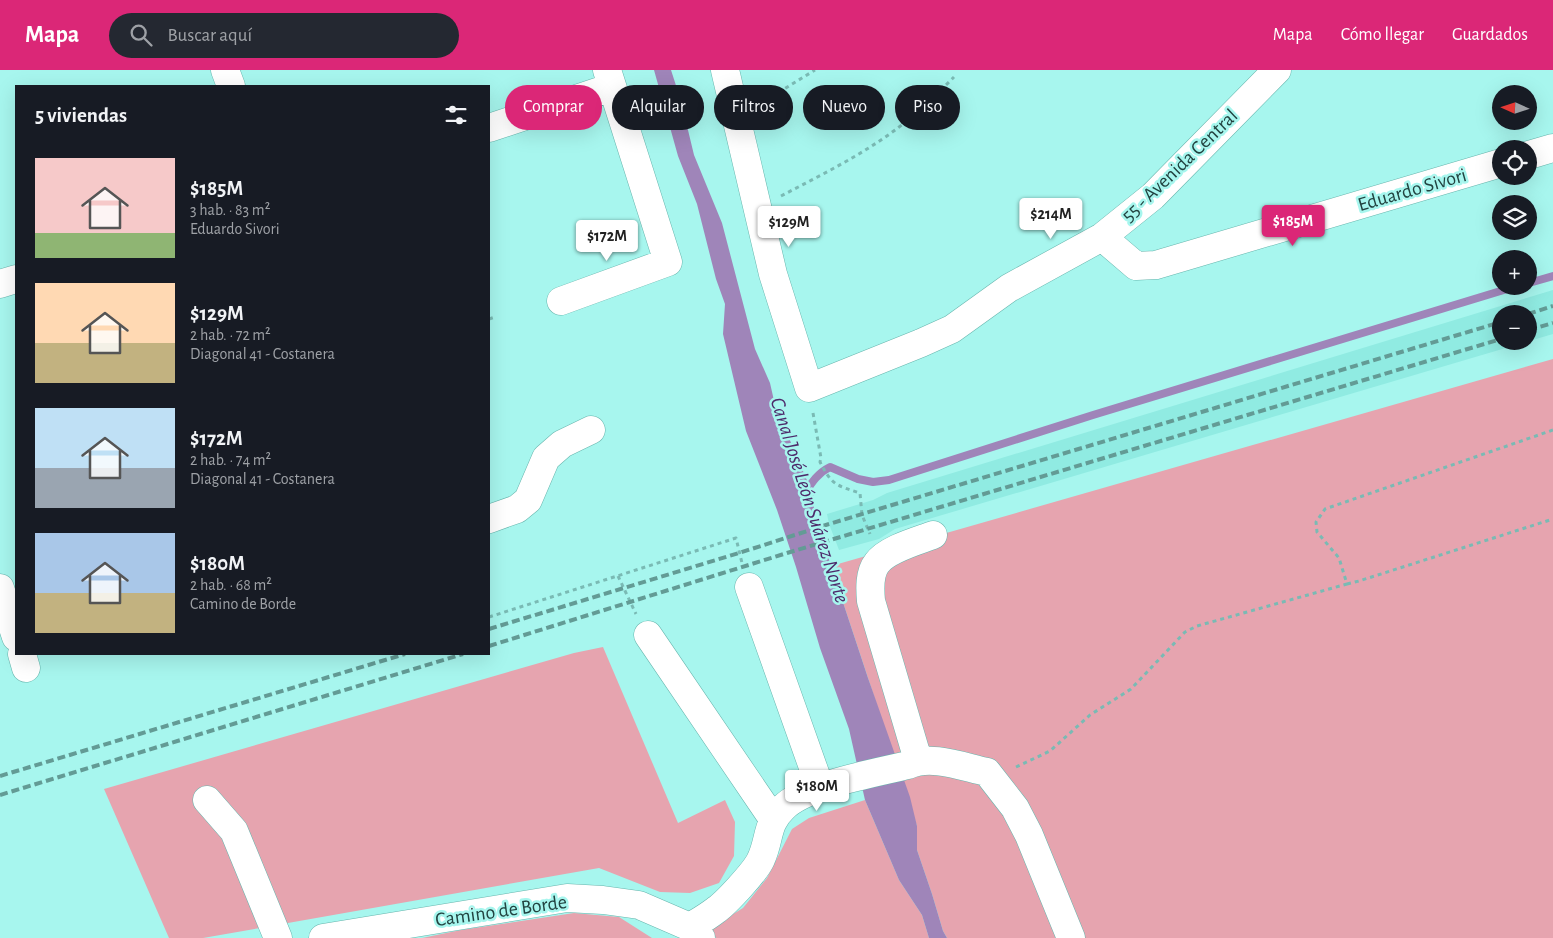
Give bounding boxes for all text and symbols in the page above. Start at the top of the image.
search box [109,13,459,58]
icon: search [127,21,155,49]
text: Mapa [25,23,79,47]
text: Buscar aquí [167,26,252,45]
text: Mapa [1273,26,1313,44]
text: Cómo llegar [1341,26,1424,44]
text: Guardados [1452,26,1528,44]
chip: Comprar [505,85,602,130]
chip: Alquilar [612,85,704,130]
chip: Filtros [714,85,793,130]
chip: Nuevo [803,85,885,130]
chip: Piso [895,85,960,130]
north arrow [1492,85,1538,130]
map controls [1492,85,1537,350]
icon: filters [442,101,470,129]
text: 5 viviendas [35,105,127,126]
street label: 55 - Avenida Central [1118,106,1241,226]
button: locate [1492,140,1537,185]
street label: Eduardo Sivori [1356,165,1469,215]
icon: home [75,178,135,238]
text: $185M [190,178,243,199]
button: layers [1492,195,1537,240]
pin: $214M [1016,198,1086,240]
text: 3 hab. · 83 m² [190,202,270,218]
pin: $185M [1258,204,1328,247]
pin: $129M [754,206,824,248]
text: $214M [1030,206,1072,222]
text: $185M [1273,213,1313,229]
text: $129M [769,214,809,230]
pin: $172M [572,220,642,262]
text: Eduardo Sivori [190,221,280,237]
text: $172M [587,228,627,244]
button: + [1492,250,1537,295]
icon: home [75,303,135,363]
text: $129M [190,303,244,324]
button: − [1492,305,1537,350]
text: 2 hab. · 72 m² [190,327,271,343]
text: Diagonal 41 - Costanera [190,346,335,362]
water label: Canal José León Suárez Norte [766,395,853,606]
icon: home [75,428,135,488]
text: $172M [190,428,243,449]
text: 2 hab. · 74 m² [190,452,271,468]
text: Diagonal 41 - Costanera [190,471,335,487]
icon: home [75,553,135,613]
text: $180M [190,553,245,574]
text: 2 hab. · 68 m² [190,577,272,593]
text: Camino de Borde [190,596,296,612]
pin: $180M [782,770,852,812]
text: $180M [796,778,838,794]
street label: Camino de Borde [434,892,568,930]

